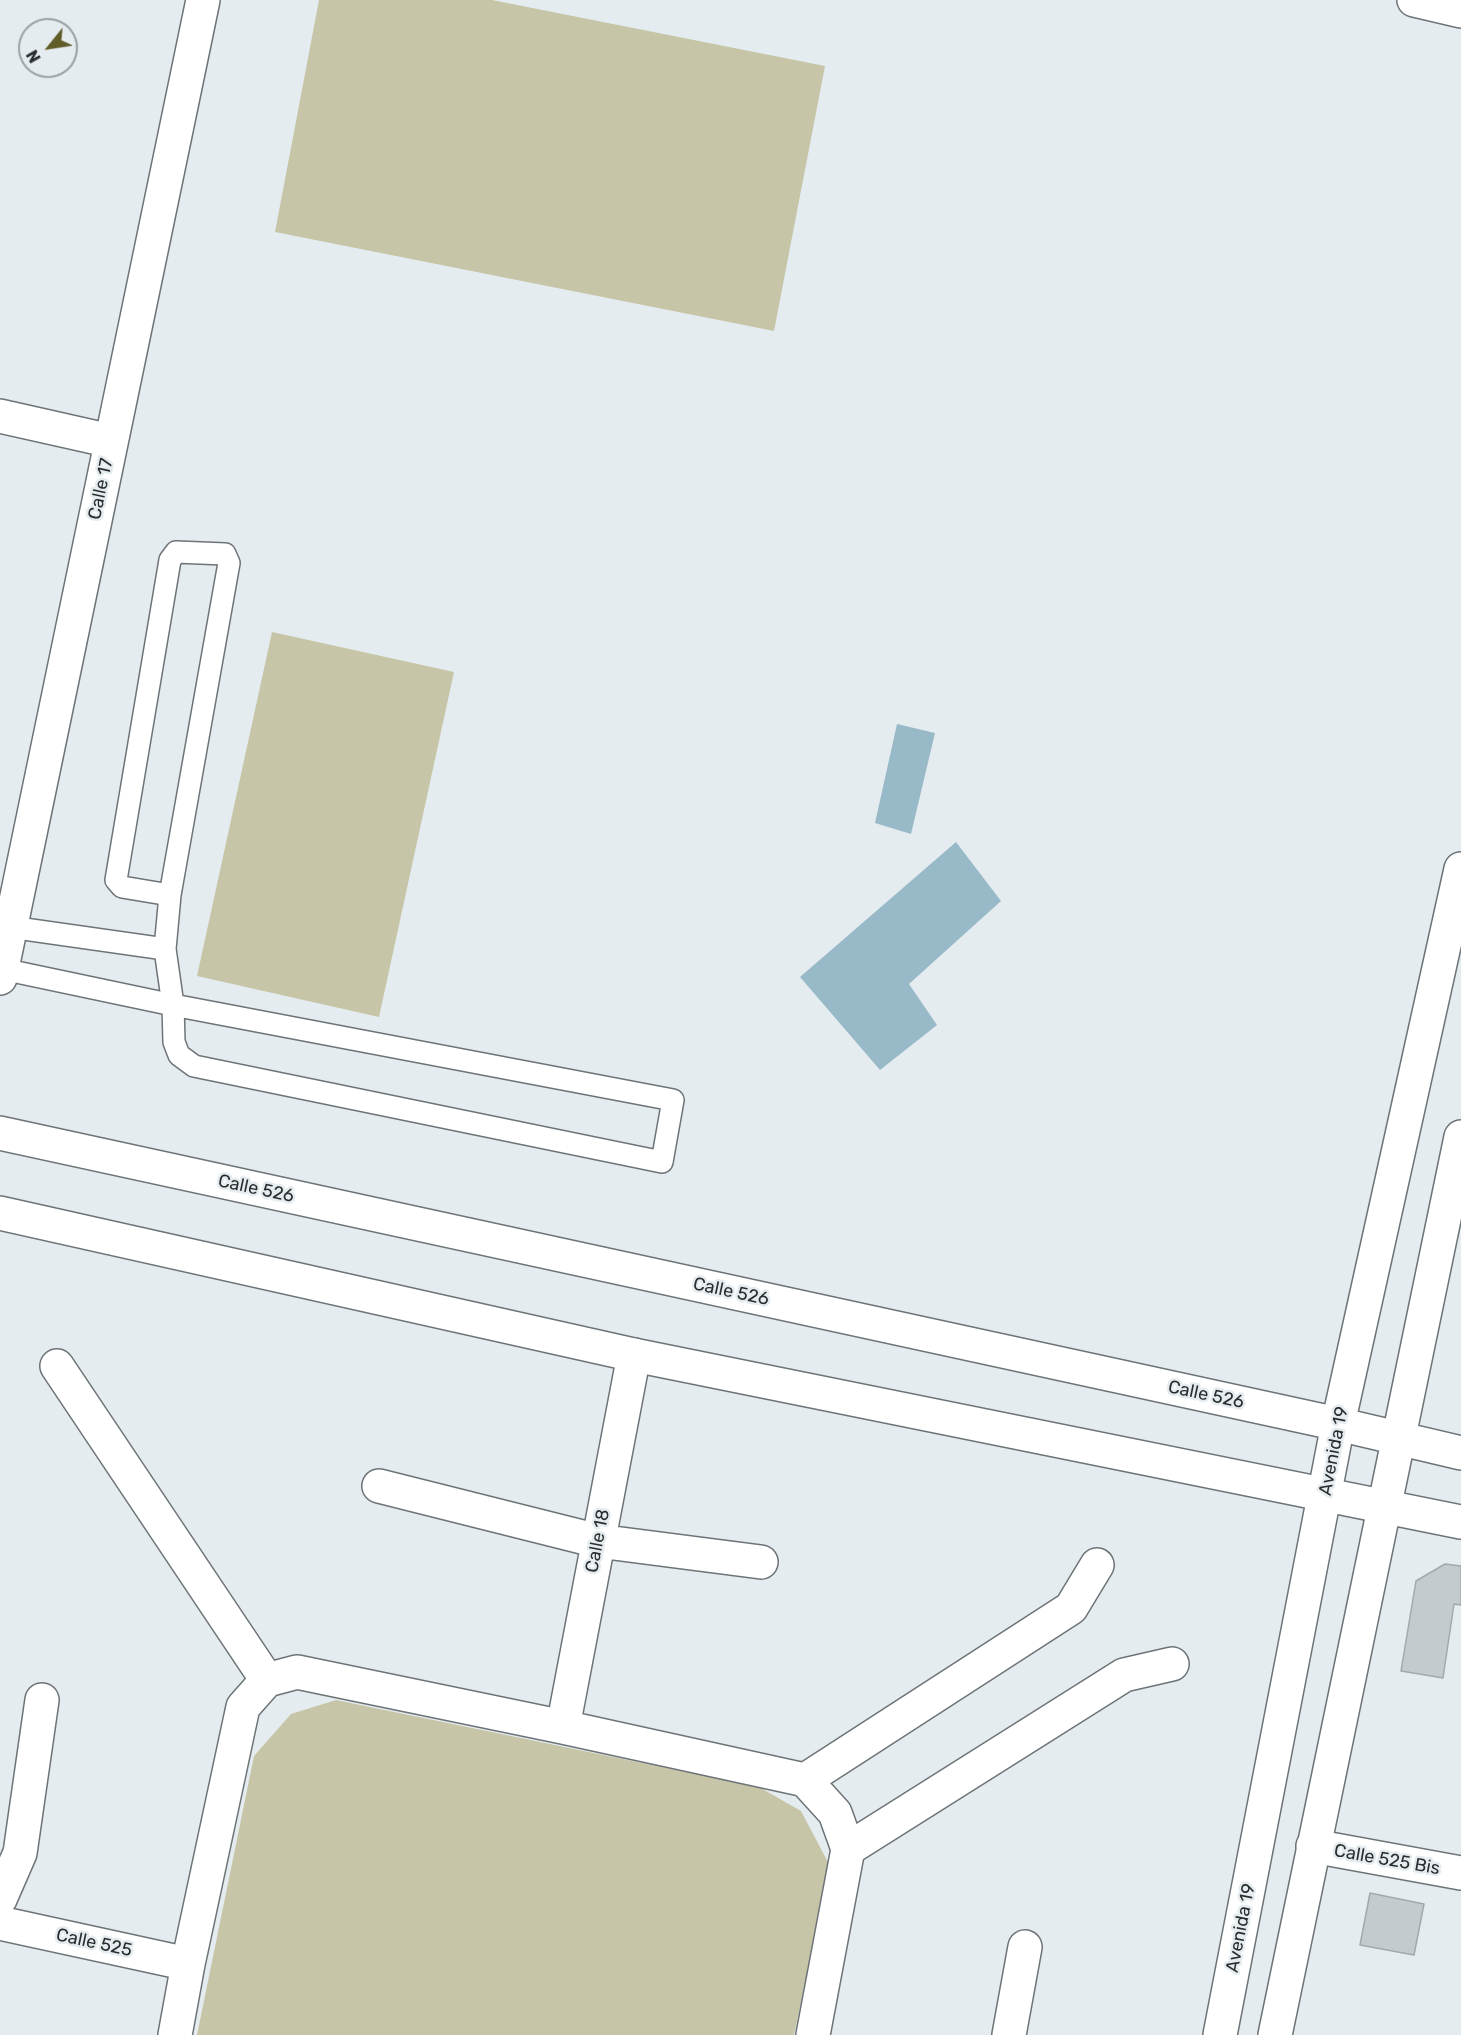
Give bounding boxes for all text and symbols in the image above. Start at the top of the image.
north arrow [18,18,78,78]
text: N [23,47,45,66]
street label: Calle 17 [84,456,118,522]
street label: Calle 526 [216,1170,296,1208]
street label: Calle 526 [691,1273,771,1311]
street label: Calle 526 [1166,1376,1246,1414]
street label: Avenida 19 [1315,1405,1353,1497]
street label: Calle 18 [581,1507,615,1575]
street label: Calle 525 Bis [1332,1840,1442,1880]
street label: Avenida 19 [1222,1882,1260,1974]
street label: Calle 525 [54,1924,134,1962]

